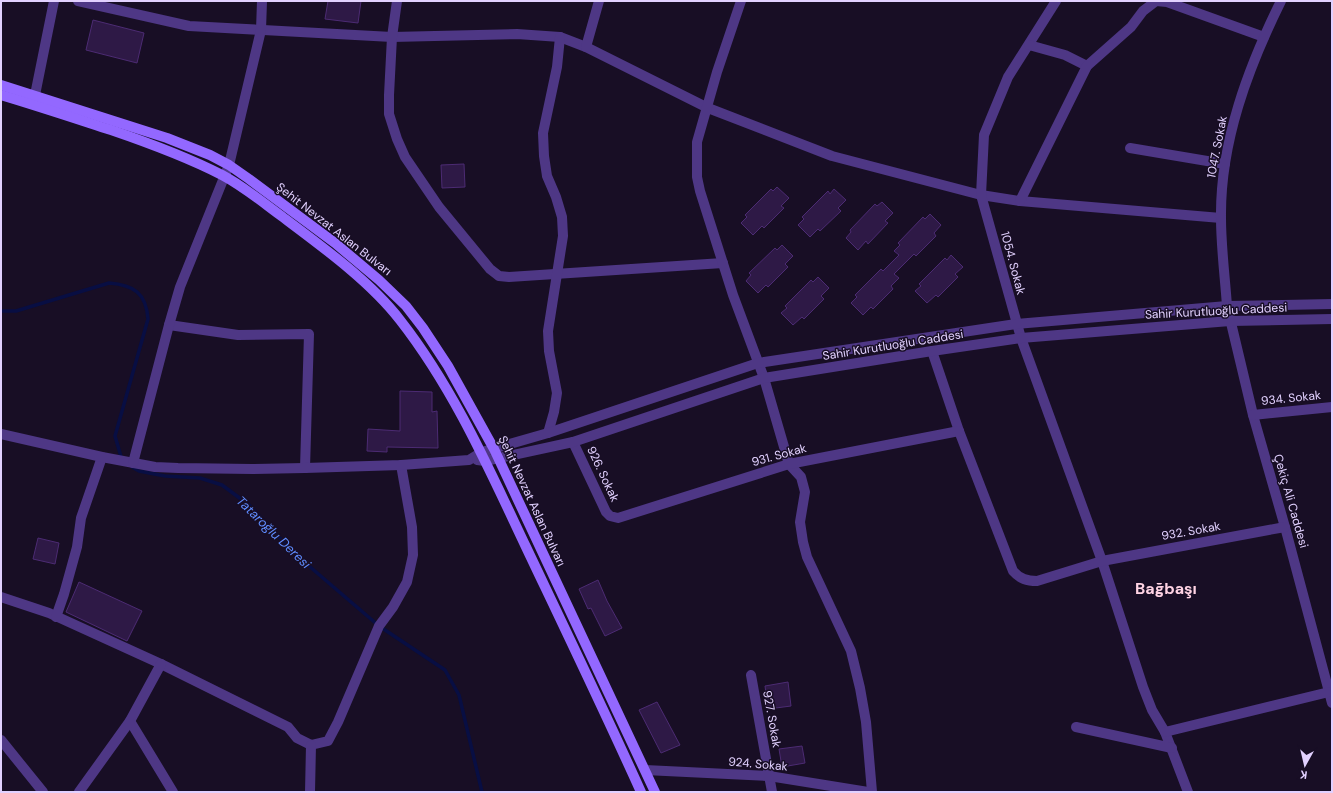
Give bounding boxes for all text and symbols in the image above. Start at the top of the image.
street label: 1047. Sokak [1203,114,1231,180]
street label: Şehit Nevzat Aslan Bulvarı [273,179,395,279]
street label: 1054. Sokak [997,230,1029,296]
street label: Sahir Kurutluoğlu Caddesi [1144,299,1288,323]
street label: Sahir Kurutluoğlu Caddesi [821,326,965,364]
street label: 934. Sokak [1260,387,1322,409]
street label: Şehit Nevzat Aslan Bulvarı [495,433,569,569]
street label: 931. Sokak [750,440,808,470]
street label: 926. Sokak [583,444,623,504]
street label: Çekiç Ali Caddesi [1270,452,1312,550]
water label: Tataroğlu Deresi [233,492,315,573]
street label: 932. Sokak [1160,518,1222,544]
district label: Bağbaşı [1135,578,1197,599]
street label: 927. Sokak [759,689,785,749]
north arrow [1285,745,1325,785]
street label: 924. Sokak [728,753,788,775]
text: K [1299,767,1308,782]

